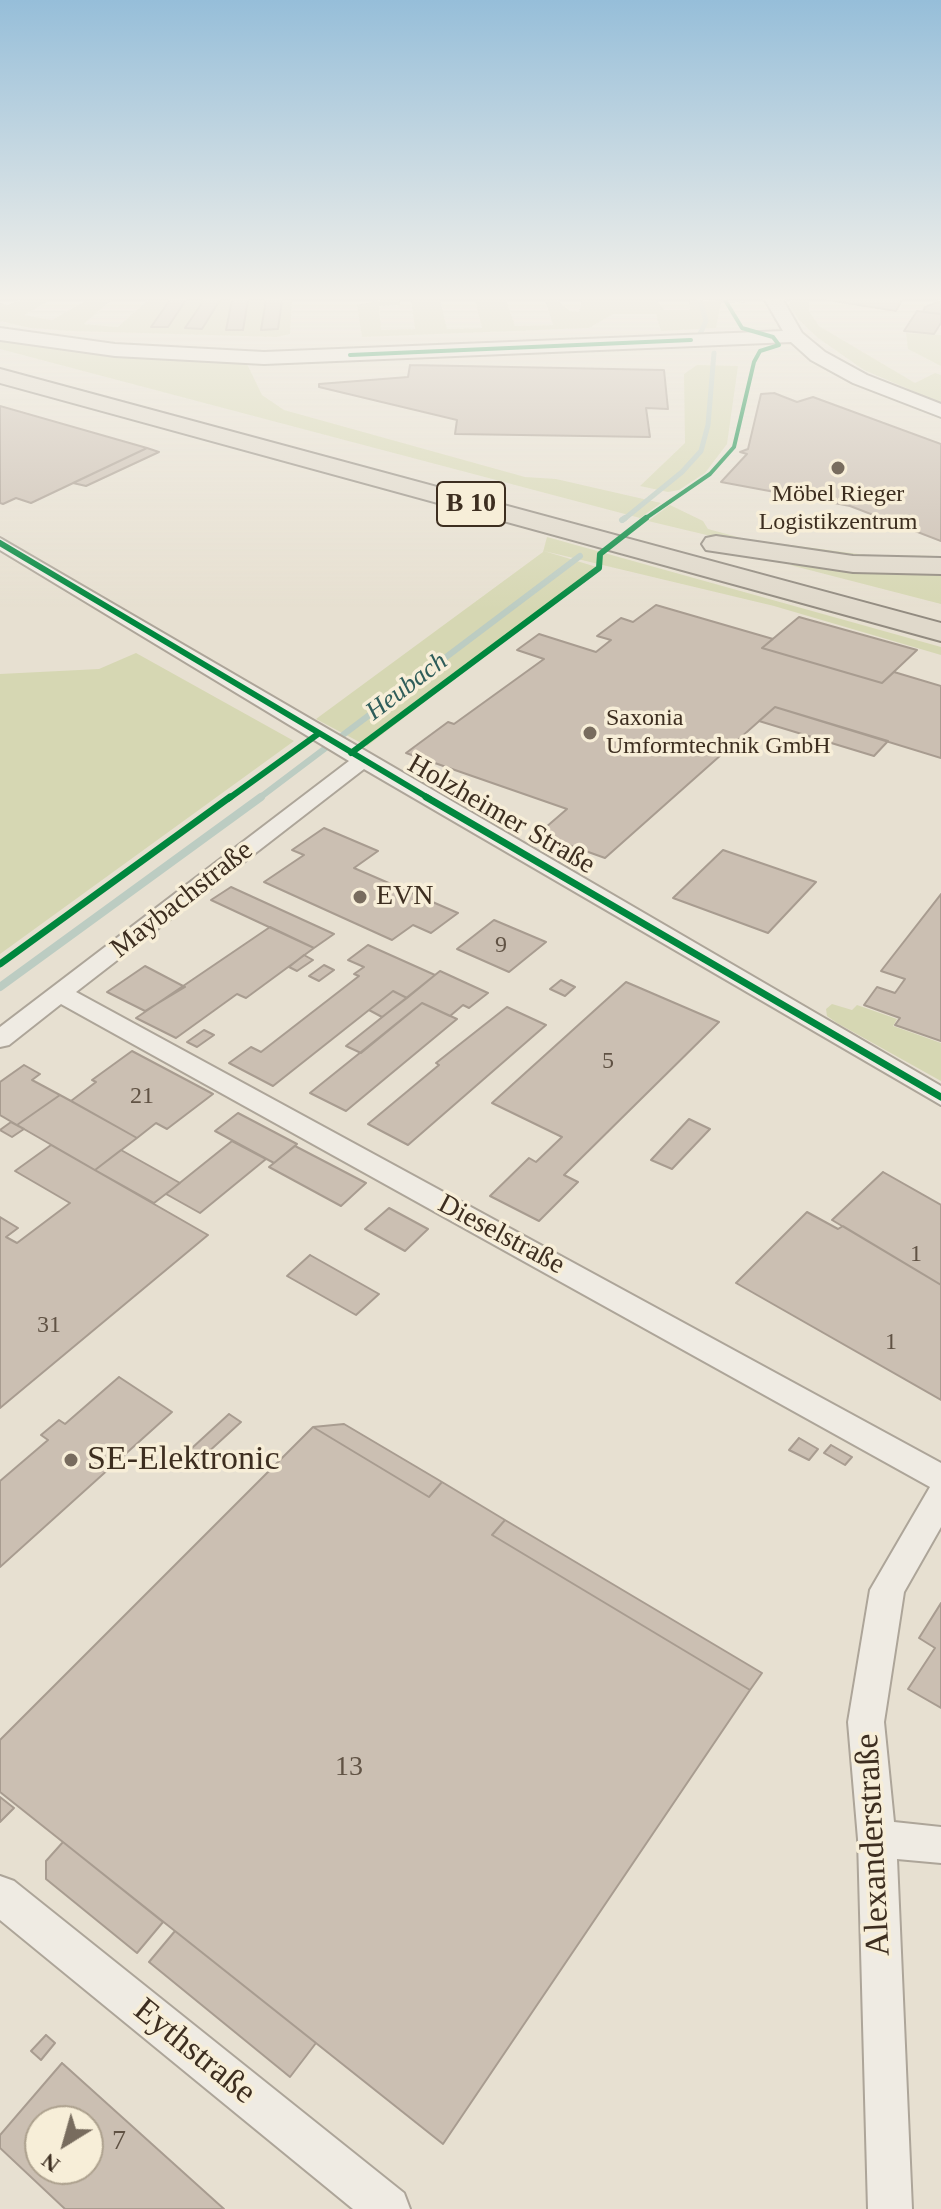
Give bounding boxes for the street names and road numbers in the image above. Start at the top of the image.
road number: B 10 [437,482,505,526]
street label: Holzheimer Straße [401,748,601,882]
street label: Maybachstraße [104,834,260,966]
street label: Dieselstraße [432,1188,570,1282]
street label: Alexanderstraße [848,1733,900,1957]
street label: Eythstraße [125,1990,263,2114]

